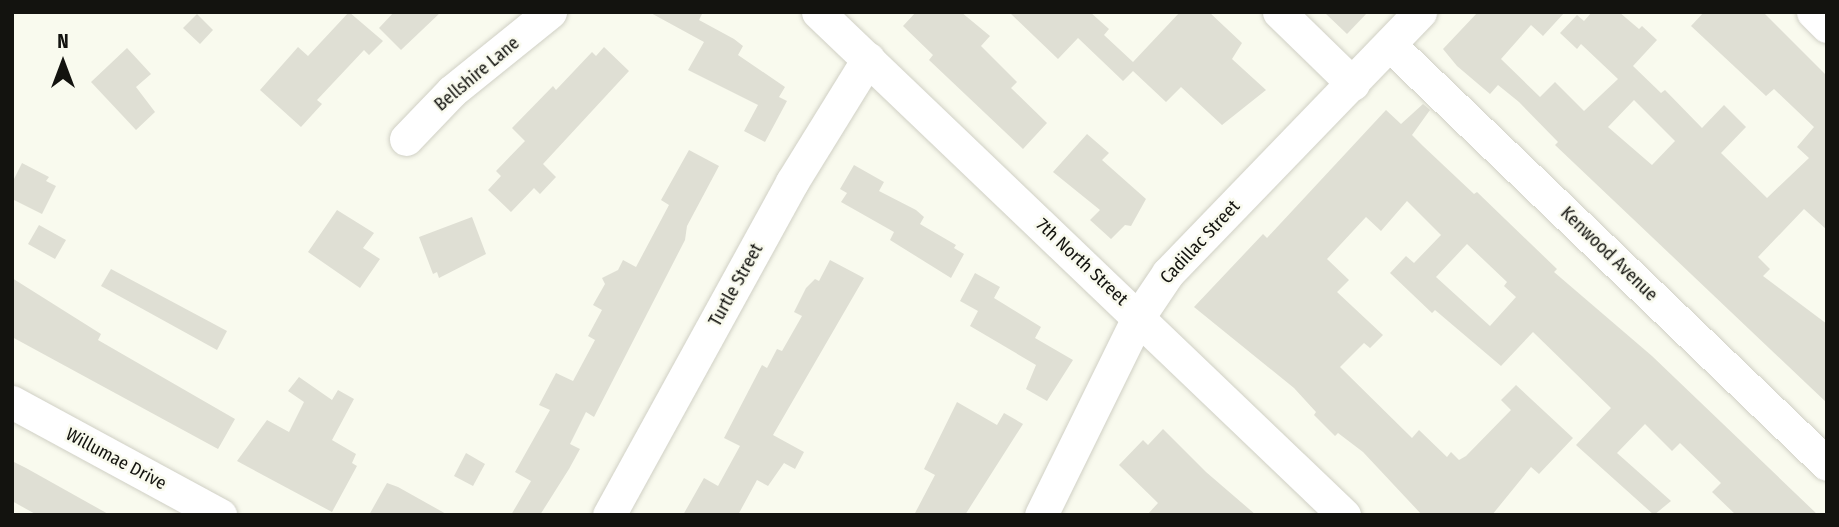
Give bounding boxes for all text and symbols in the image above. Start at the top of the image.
north arrow [28,28,98,98]
text: N [57,30,69,53]
street label: Bellshire Lane [430,32,524,116]
street label: Cadillac Street [1156,196,1244,288]
street label: Kenwood Avenue [1556,202,1662,306]
street label: 7th North Street [1032,214,1132,310]
street label: Turtle Street [704,240,768,330]
street label: Willumae Drive [62,423,170,495]

